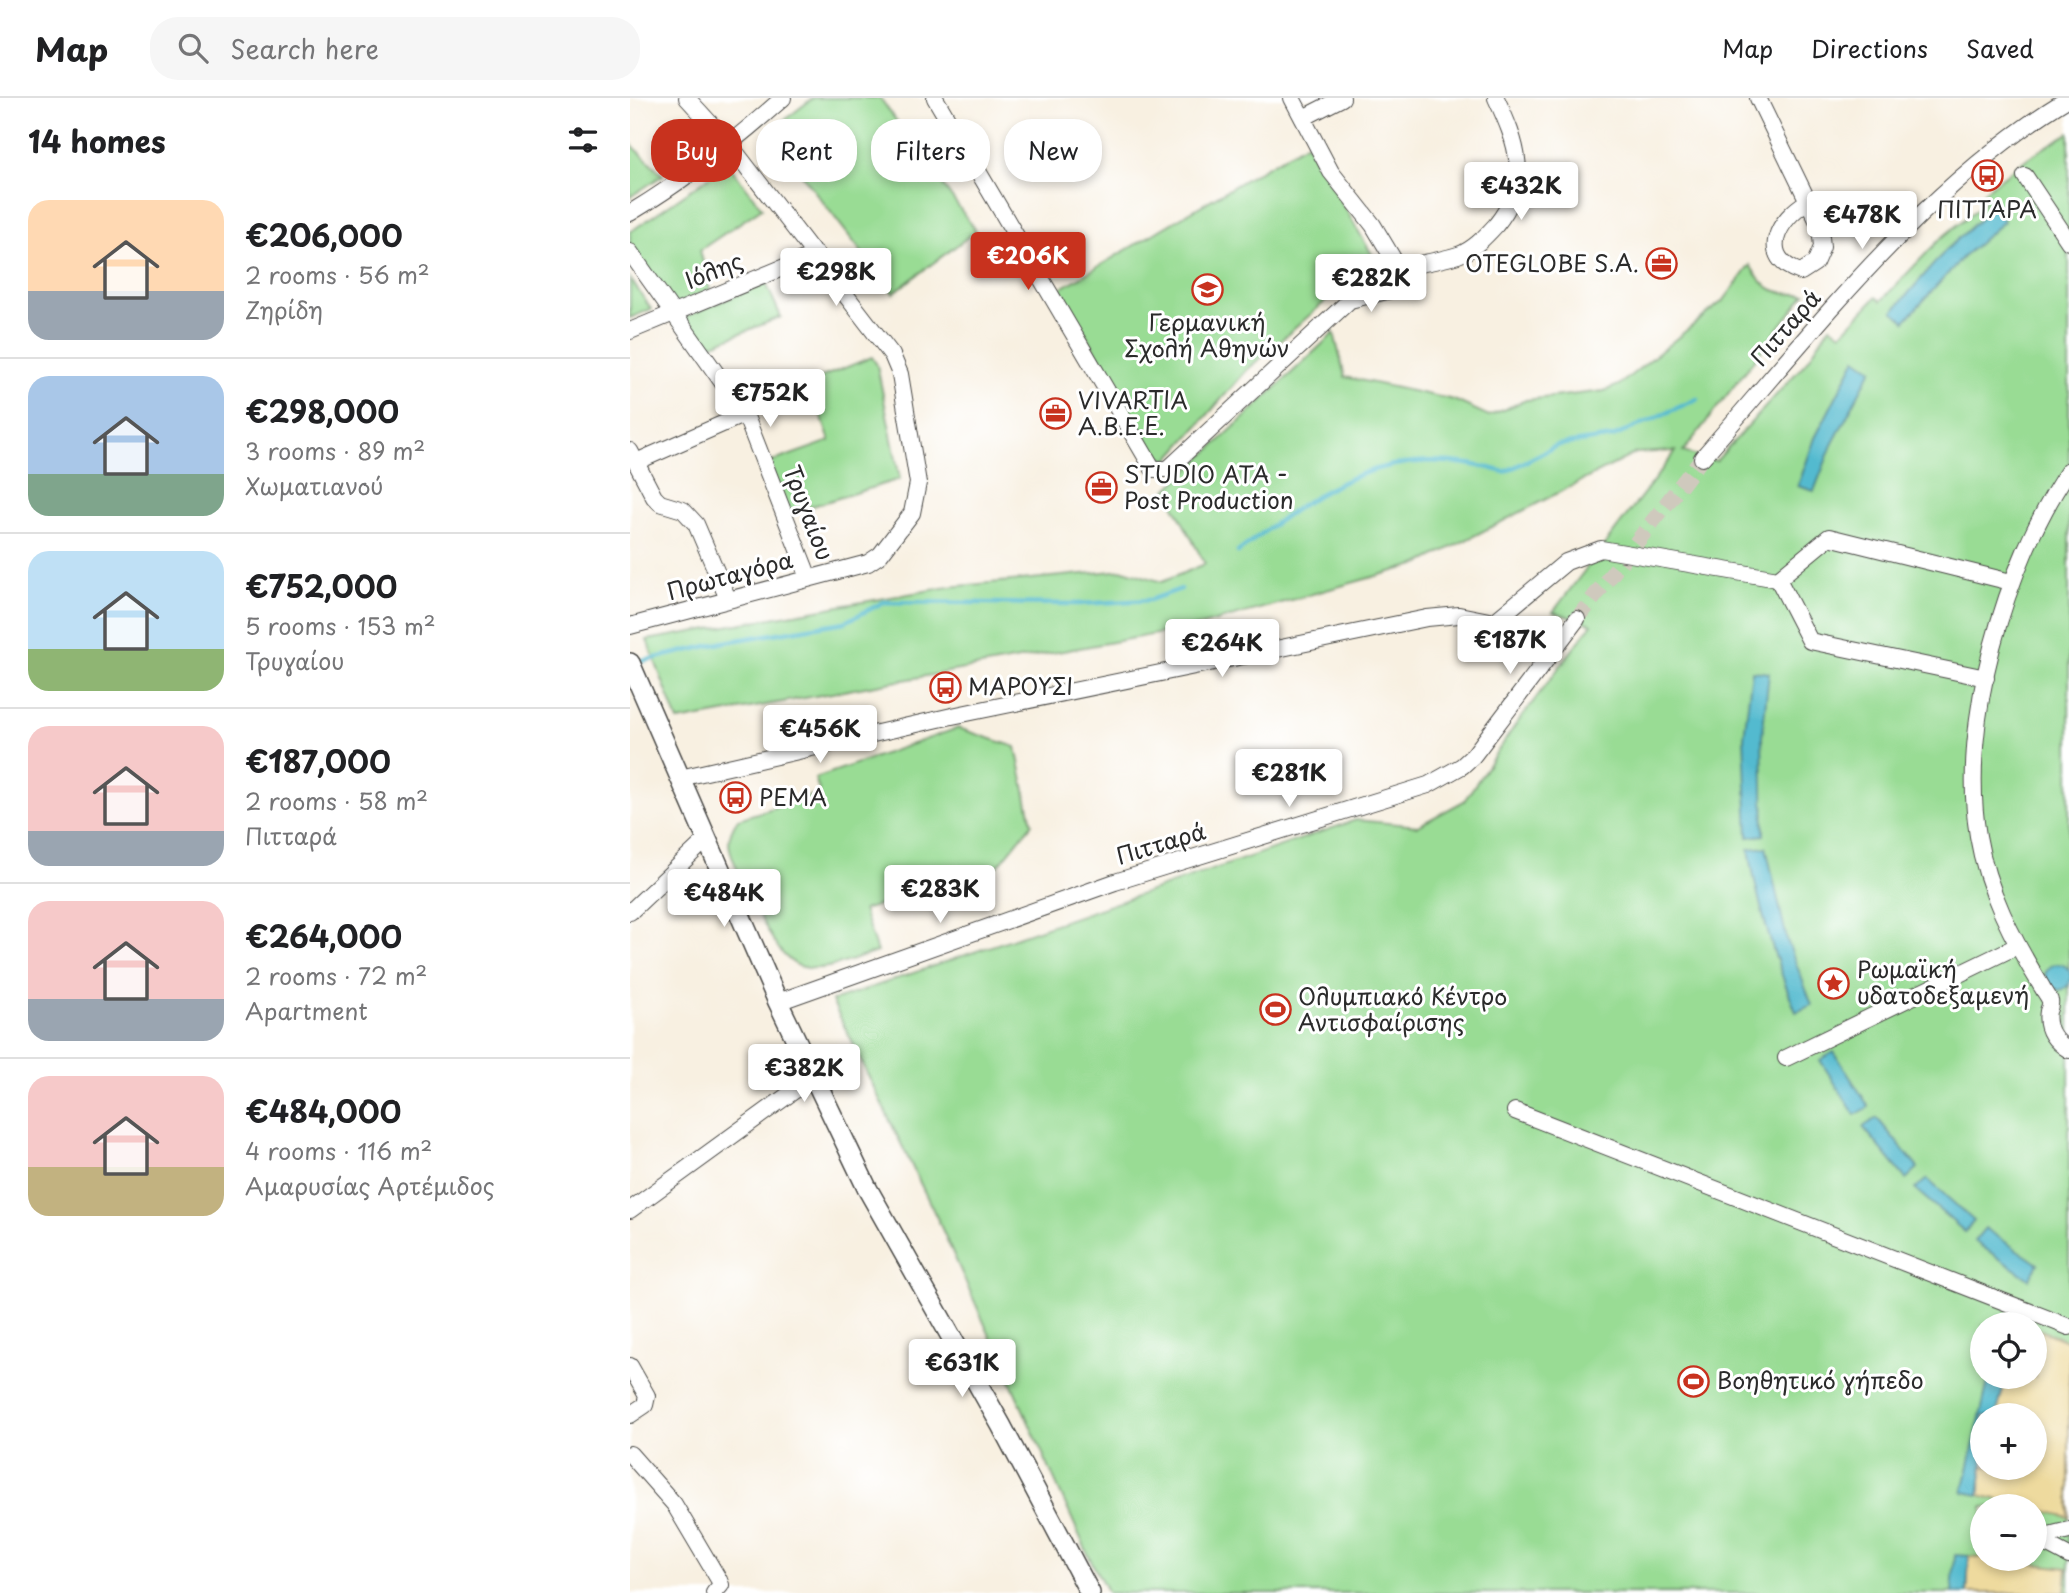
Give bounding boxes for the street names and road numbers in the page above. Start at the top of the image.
street label: Ιόλης [679,242,748,297]
street label: Πιτταρά [1741,281,1828,373]
street label: Τρυγαίου [775,460,844,565]
street label: Πρωταγόρα [663,541,797,608]
street label: Πιτταρά [1111,812,1210,873]

